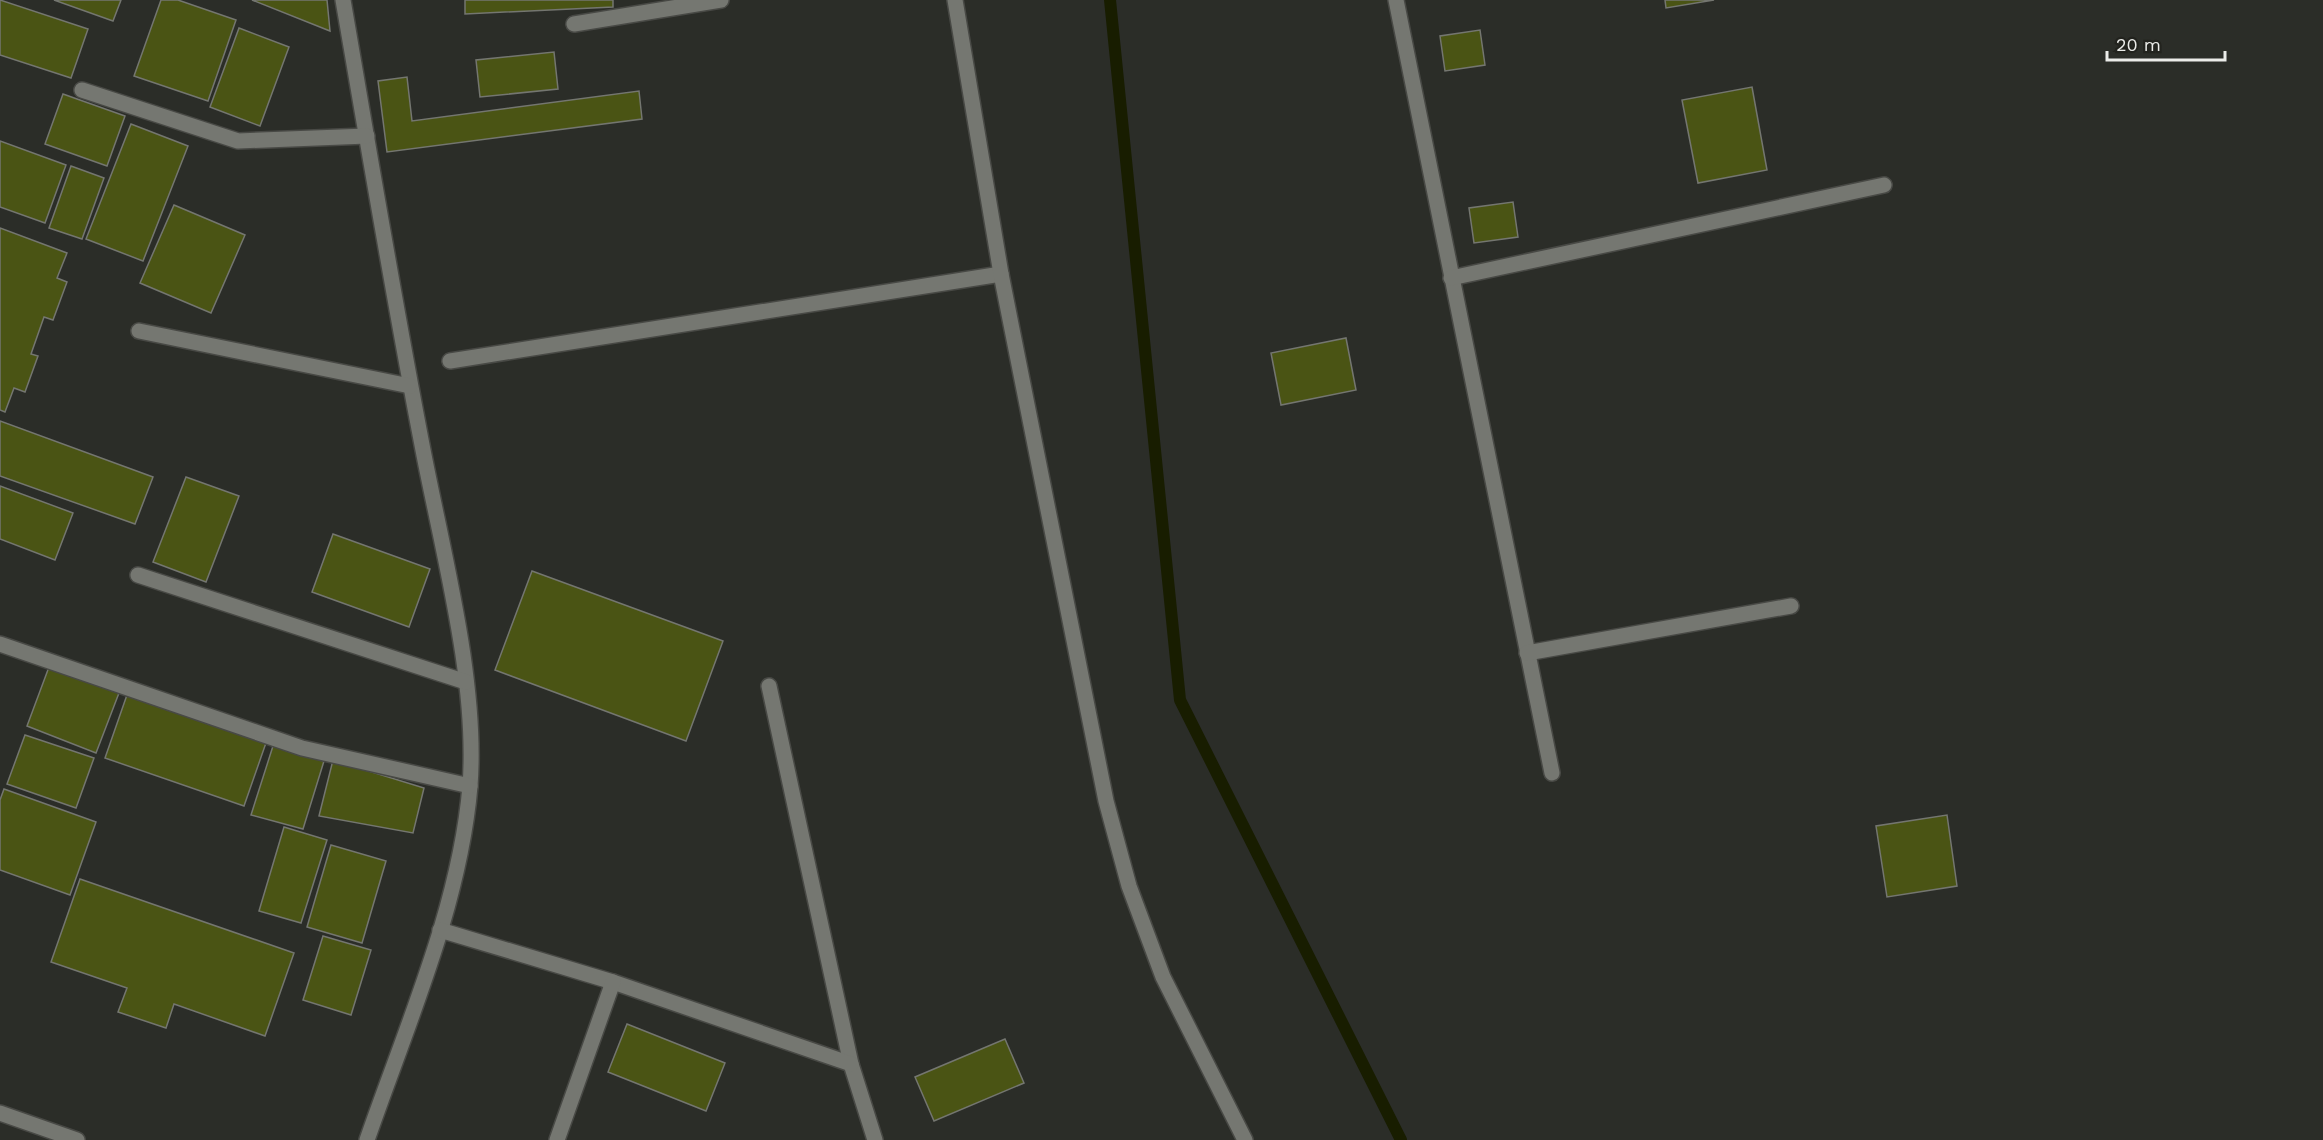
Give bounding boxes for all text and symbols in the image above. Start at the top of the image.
scale bar [2107,24,2226,62]
text: 20 m [2116,34,2161,55]

